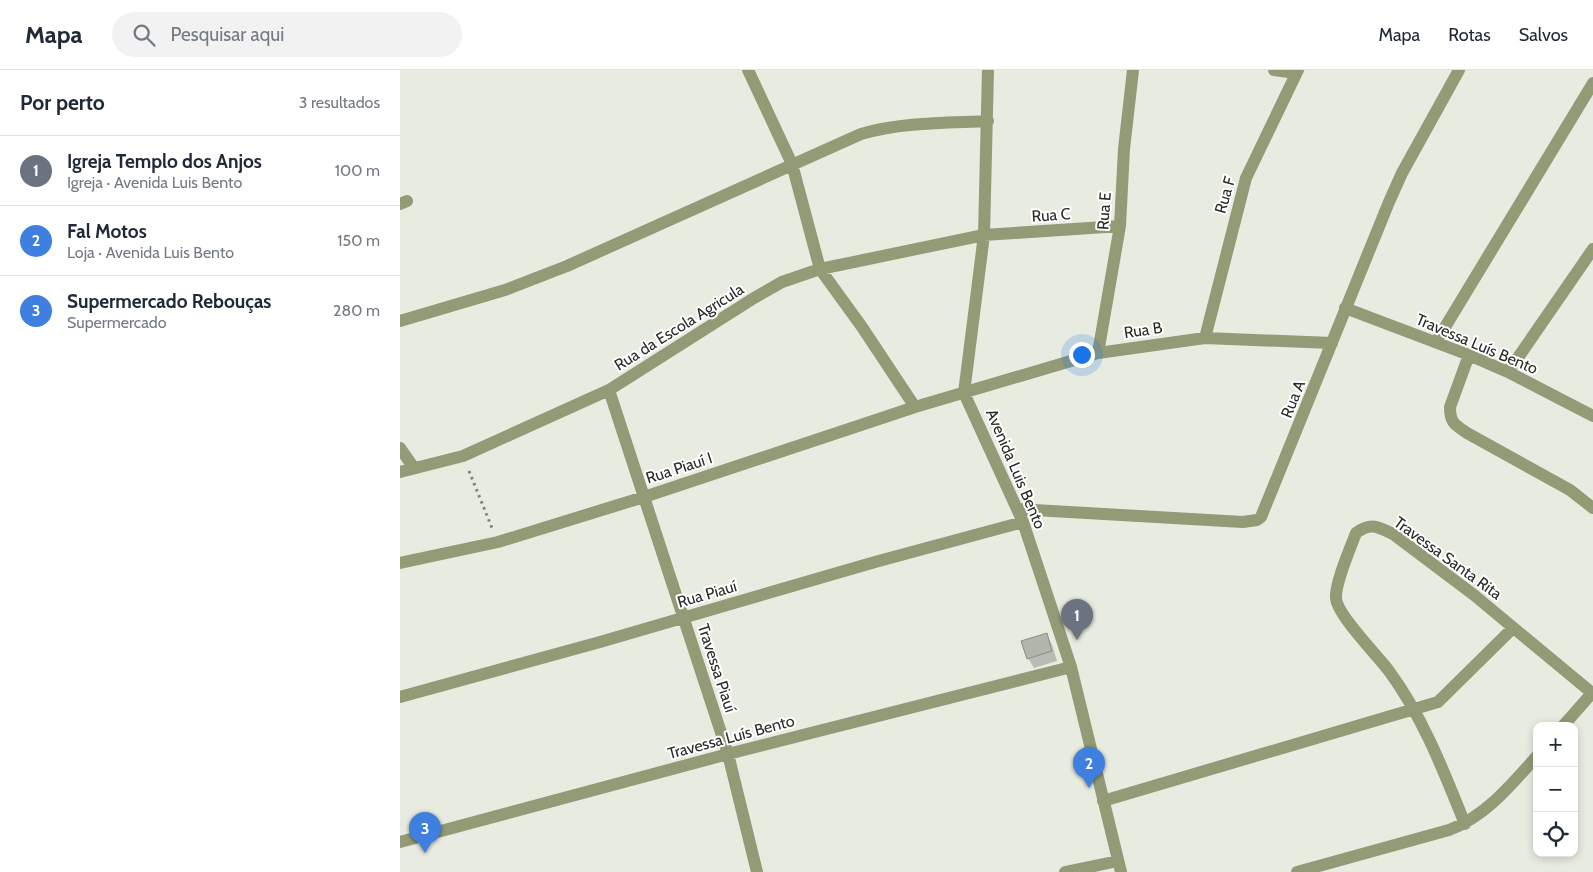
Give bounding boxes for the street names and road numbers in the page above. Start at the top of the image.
street label: Rua F [1211,174,1239,216]
street label: Rua E [1093,191,1115,231]
street label: Rua C [1031,204,1071,226]
street label: Rua da Escola Agricula [611,279,747,375]
street label: Travessa Luís Bento [1413,310,1541,378]
street label: Rua B [1123,318,1164,342]
street label: Rua A [1277,377,1309,421]
street label: Avenida Luis Bento [982,406,1050,532]
street label: Rua Piauí I [643,448,715,488]
street label: Travessa Santa Rita [1390,513,1506,604]
street label: Rua Piauí [675,576,740,612]
street label: Travessa Piauí [694,621,740,715]
street label: Travessa Luís Bento [666,711,797,763]

